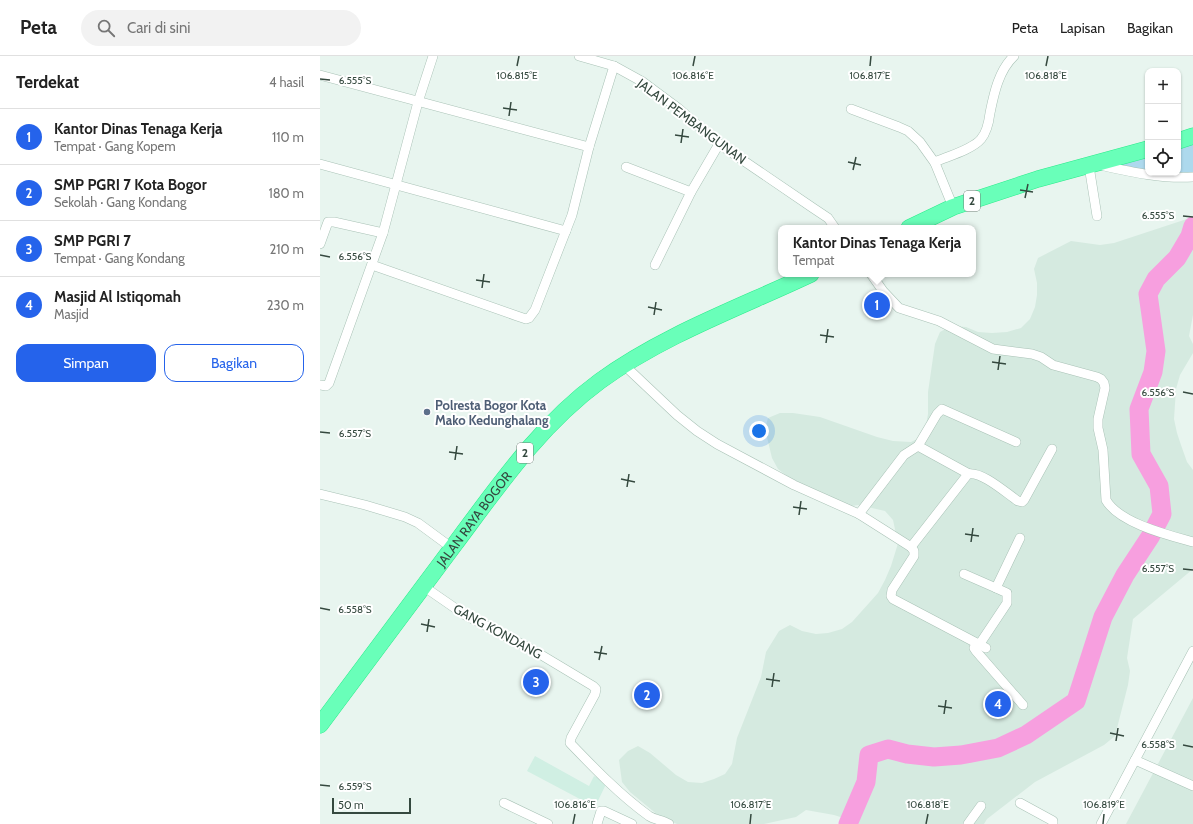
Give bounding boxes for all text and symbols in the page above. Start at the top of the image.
search box [81,10,361,46]
text: Peta [20,16,57,39]
icon: search [95,17,117,39]
text: Cari di sini [127,19,190,37]
text: Peta [1012,19,1038,37]
text: Lapisan [1060,19,1105,37]
text: Bagikan [1127,19,1173,37]
map controls [1145,68,1181,176]
button: + [1145,68,1181,104]
text: 106.815°E [496,69,538,82]
text: 106.816°E [672,69,714,82]
text: 106.817°E [850,69,891,82]
text: 106.818°E [1025,69,1067,82]
text: Terdekat [16,72,79,92]
text: 4 hasil [269,74,304,90]
text: 6.555°S [339,74,372,87]
street label: JALAN PEMBANGUNAN [634,74,750,167]
button: − [1145,104,1181,140]
text: Kantor Dinas Tenaga Kerja [54,120,222,138]
text: 1 [27,129,31,145]
text: 110 m [272,129,304,145]
text: Tempat · Gang Kopem [54,138,176,154]
button: locate [1145,140,1181,176]
text: SMP PGRI 7 Kota Bogor [54,176,207,194]
text: 2 [26,185,32,201]
text: 180 m [268,185,304,201]
road number: 2 [964,191,980,211]
text: Sekolah · Gang Kondang [54,194,186,210]
text: 6.555°S [1142,209,1175,222]
popup [778,225,976,277]
text: SMP PGRI 7 [54,232,131,250]
text: Kantor Dinas Tenaga Kerja [793,234,961,252]
text: 3 [25,241,33,257]
text: 210 m [270,241,304,257]
text: Tempat · Gang Kondang [54,250,185,266]
text: 6.556°S [339,250,372,263]
text: Tempat [793,252,834,268]
text: Masjid Al Istiqomah [54,288,181,306]
pin: 1 [864,290,890,320]
text: 4 [25,297,33,313]
text: 230 m [267,297,304,313]
text: Masjid [54,306,89,322]
button: Simpan [16,344,156,382]
button: Bagikan [164,344,304,382]
text: 6.556°S [1142,386,1175,399]
place label: Polresta Bogor Kota Mako Kedunghalang [435,397,549,428]
marker: Polresta Bogor Kota Mako Kedunghalang [422,407,432,417]
your location [749,421,769,441]
text: 6.557°S [339,427,371,440]
road number: 2 [517,443,533,463]
street label: JALAN RAYA BOGOR [432,468,515,571]
text: 6.557°S [1142,562,1174,575]
street label: GANG KONDANG [451,600,545,662]
text: 6.558°S [338,603,372,616]
pin: 3 [523,667,549,697]
pin: 2 [634,680,660,710]
pin: 4 [985,689,1011,719]
text: 6.558°S [1141,738,1175,751]
text: 6.559°S [338,780,372,793]
scale bar [332,796,411,815]
text: 50 m [338,798,364,812]
text: 106.816°E [554,798,596,811]
text: 106.817°E [731,798,772,811]
text: 106.818°E [907,798,949,811]
text: 106.819°E [1083,798,1125,811]

